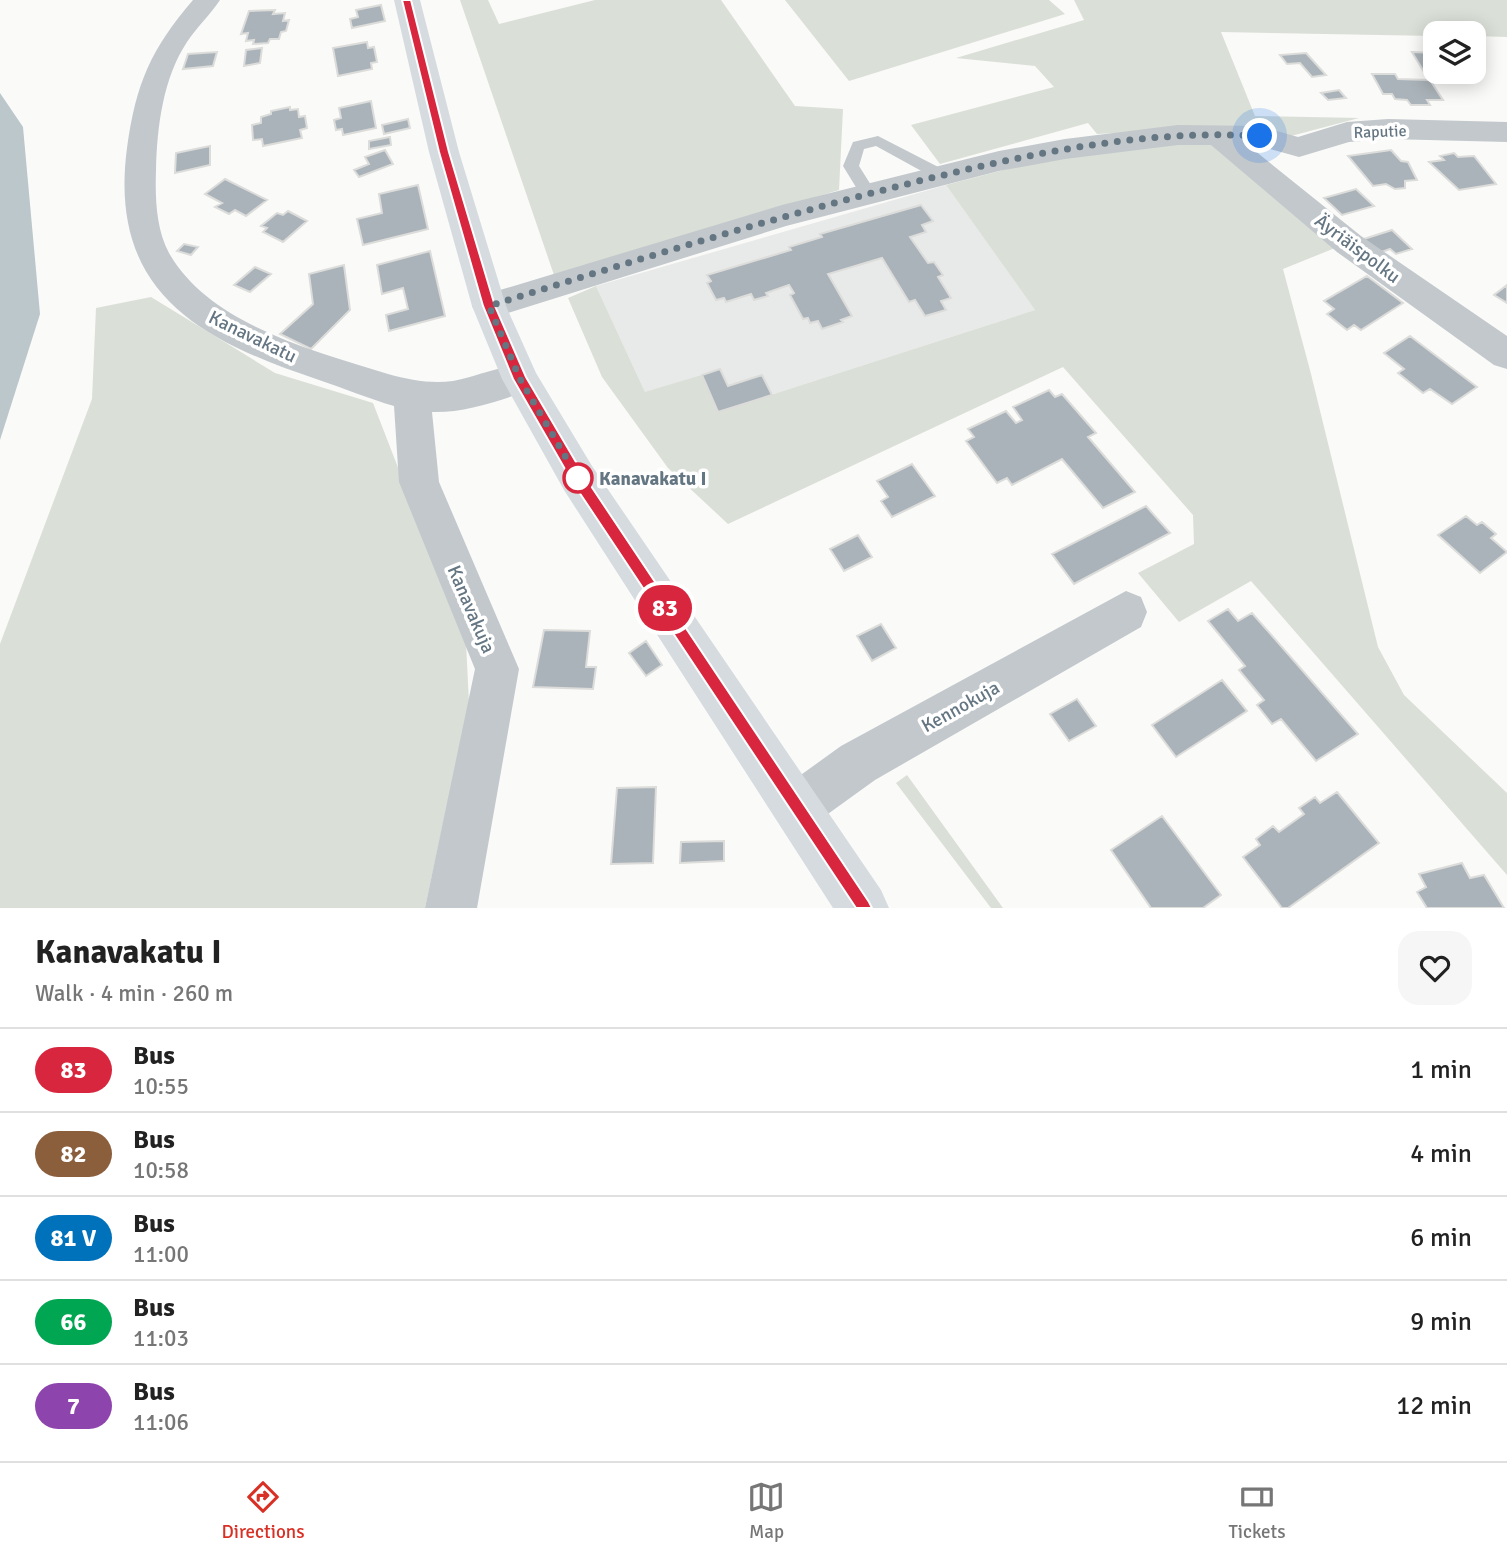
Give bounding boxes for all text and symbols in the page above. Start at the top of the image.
map controls [1423,21,1486,84]
button: layers [1423,21,1486,84]
your location [1242,118,1277,153]
street label: Raputie [1353,121,1407,143]
street label: Äyriäispolku [1310,209,1405,289]
street label: Kanavakatu [205,305,300,368]
marker: Kanavakatu I [563,463,593,493]
place label: Kanavakatu I [599,467,706,491]
street label: Kanavakuja [442,562,500,657]
line badge: 83 [634,585,696,631]
text: 83 [652,593,678,623]
street label: Kennokuja [917,676,1004,738]
button: heart [1398,931,1472,1005]
text: Kanavakatu I [35,932,222,973]
text: Walk · 4 min · 260 m [35,979,233,1008]
text: Bus [133,1040,175,1072]
text: 1 min [1410,1054,1472,1086]
text: 83 [61,1055,86,1085]
text: 10:55 [133,1072,189,1101]
text: Bus [133,1124,175,1156]
text: 4 min [1410,1138,1472,1170]
text: 82 [61,1139,86,1169]
text: 10:58 [133,1156,189,1185]
text: Bus [133,1208,175,1240]
text: 6 min [1410,1222,1472,1254]
text: 81 V [51,1223,96,1253]
text: 11:00 [133,1240,189,1269]
text: Bus [133,1292,175,1324]
text: 9 min [1410,1306,1472,1338]
text: 66 [61,1307,86,1337]
text: 11:03 [133,1324,189,1353]
text: Bus [133,1376,175,1408]
text: 12 min [1396,1390,1472,1422]
text: 7 [67,1391,80,1421]
text: 11:06 [133,1408,189,1437]
tab: Directions [221,1478,305,1544]
tab: Map [747,1478,785,1544]
tab: Tickets [1228,1478,1286,1544]

